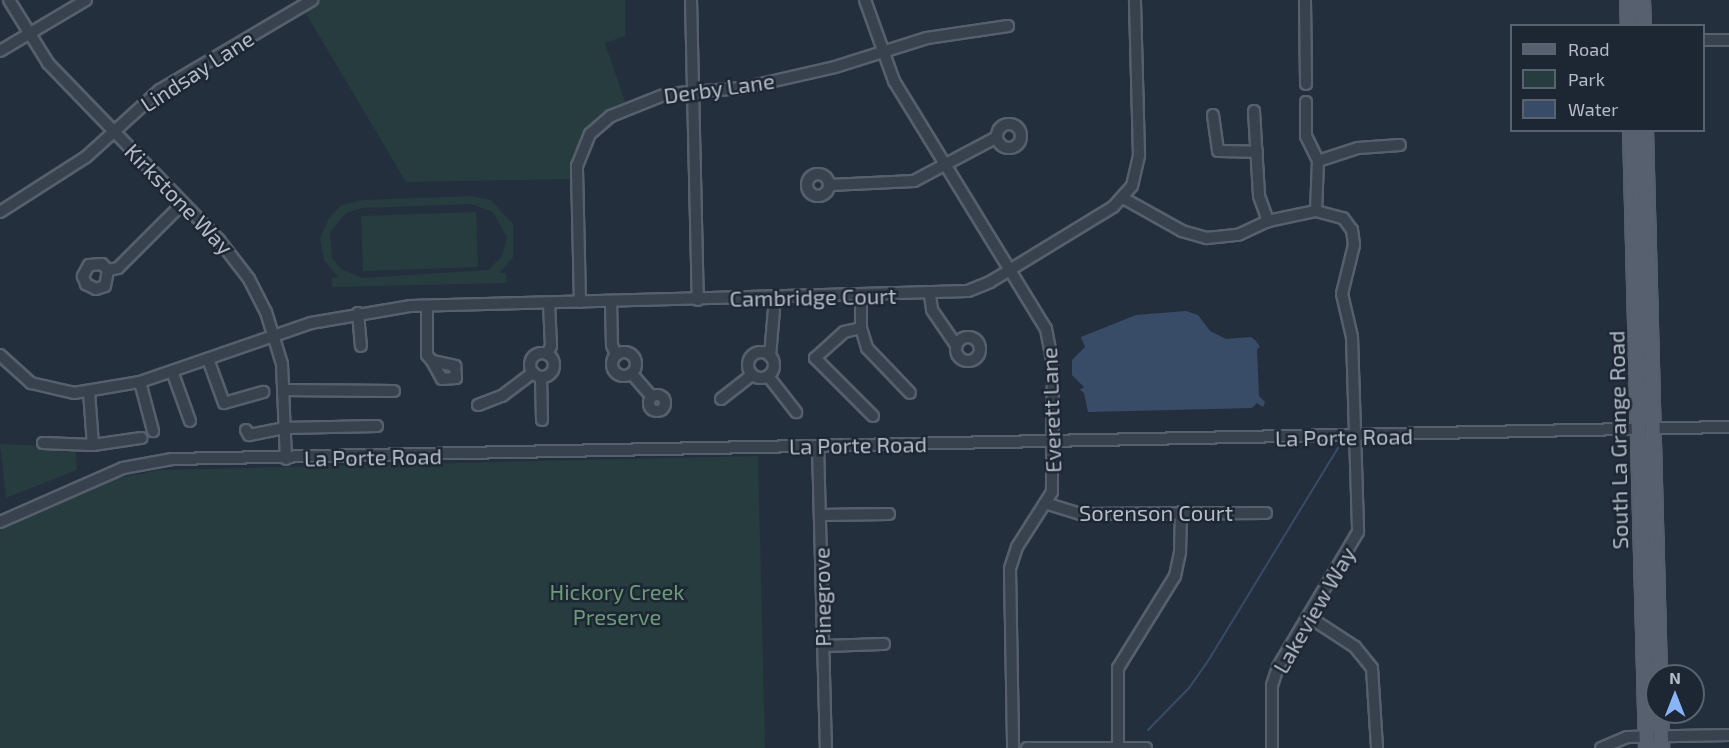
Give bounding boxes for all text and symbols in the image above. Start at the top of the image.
legend [1510,24,1705,132]
street label: Lindsay Lane [135,25,259,117]
text: Road [1568,38,1609,60]
street label: Derby Lane [662,67,776,109]
text: Park [1568,68,1605,90]
text: Water [1568,98,1618,120]
street label: Kirkstone Way [119,138,239,260]
street label: Cambridge Court [729,282,897,312]
street label: South La Grange Road [1603,330,1633,550]
street label: Everett Lane [1036,347,1066,473]
street label: La Porte Road [1275,423,1413,451]
street label: La Porte Road [789,431,927,459]
street label: La Porte Road [304,443,442,471]
street label: Sorenson Court [1079,500,1233,526]
street label: Lakeview Way [1267,542,1361,678]
street label: Pinegrove [808,547,836,647]
park label: Hickory Creek Preserve [549,578,685,630]
north arrow [1645,664,1705,724]
text: N [1669,668,1681,687]

